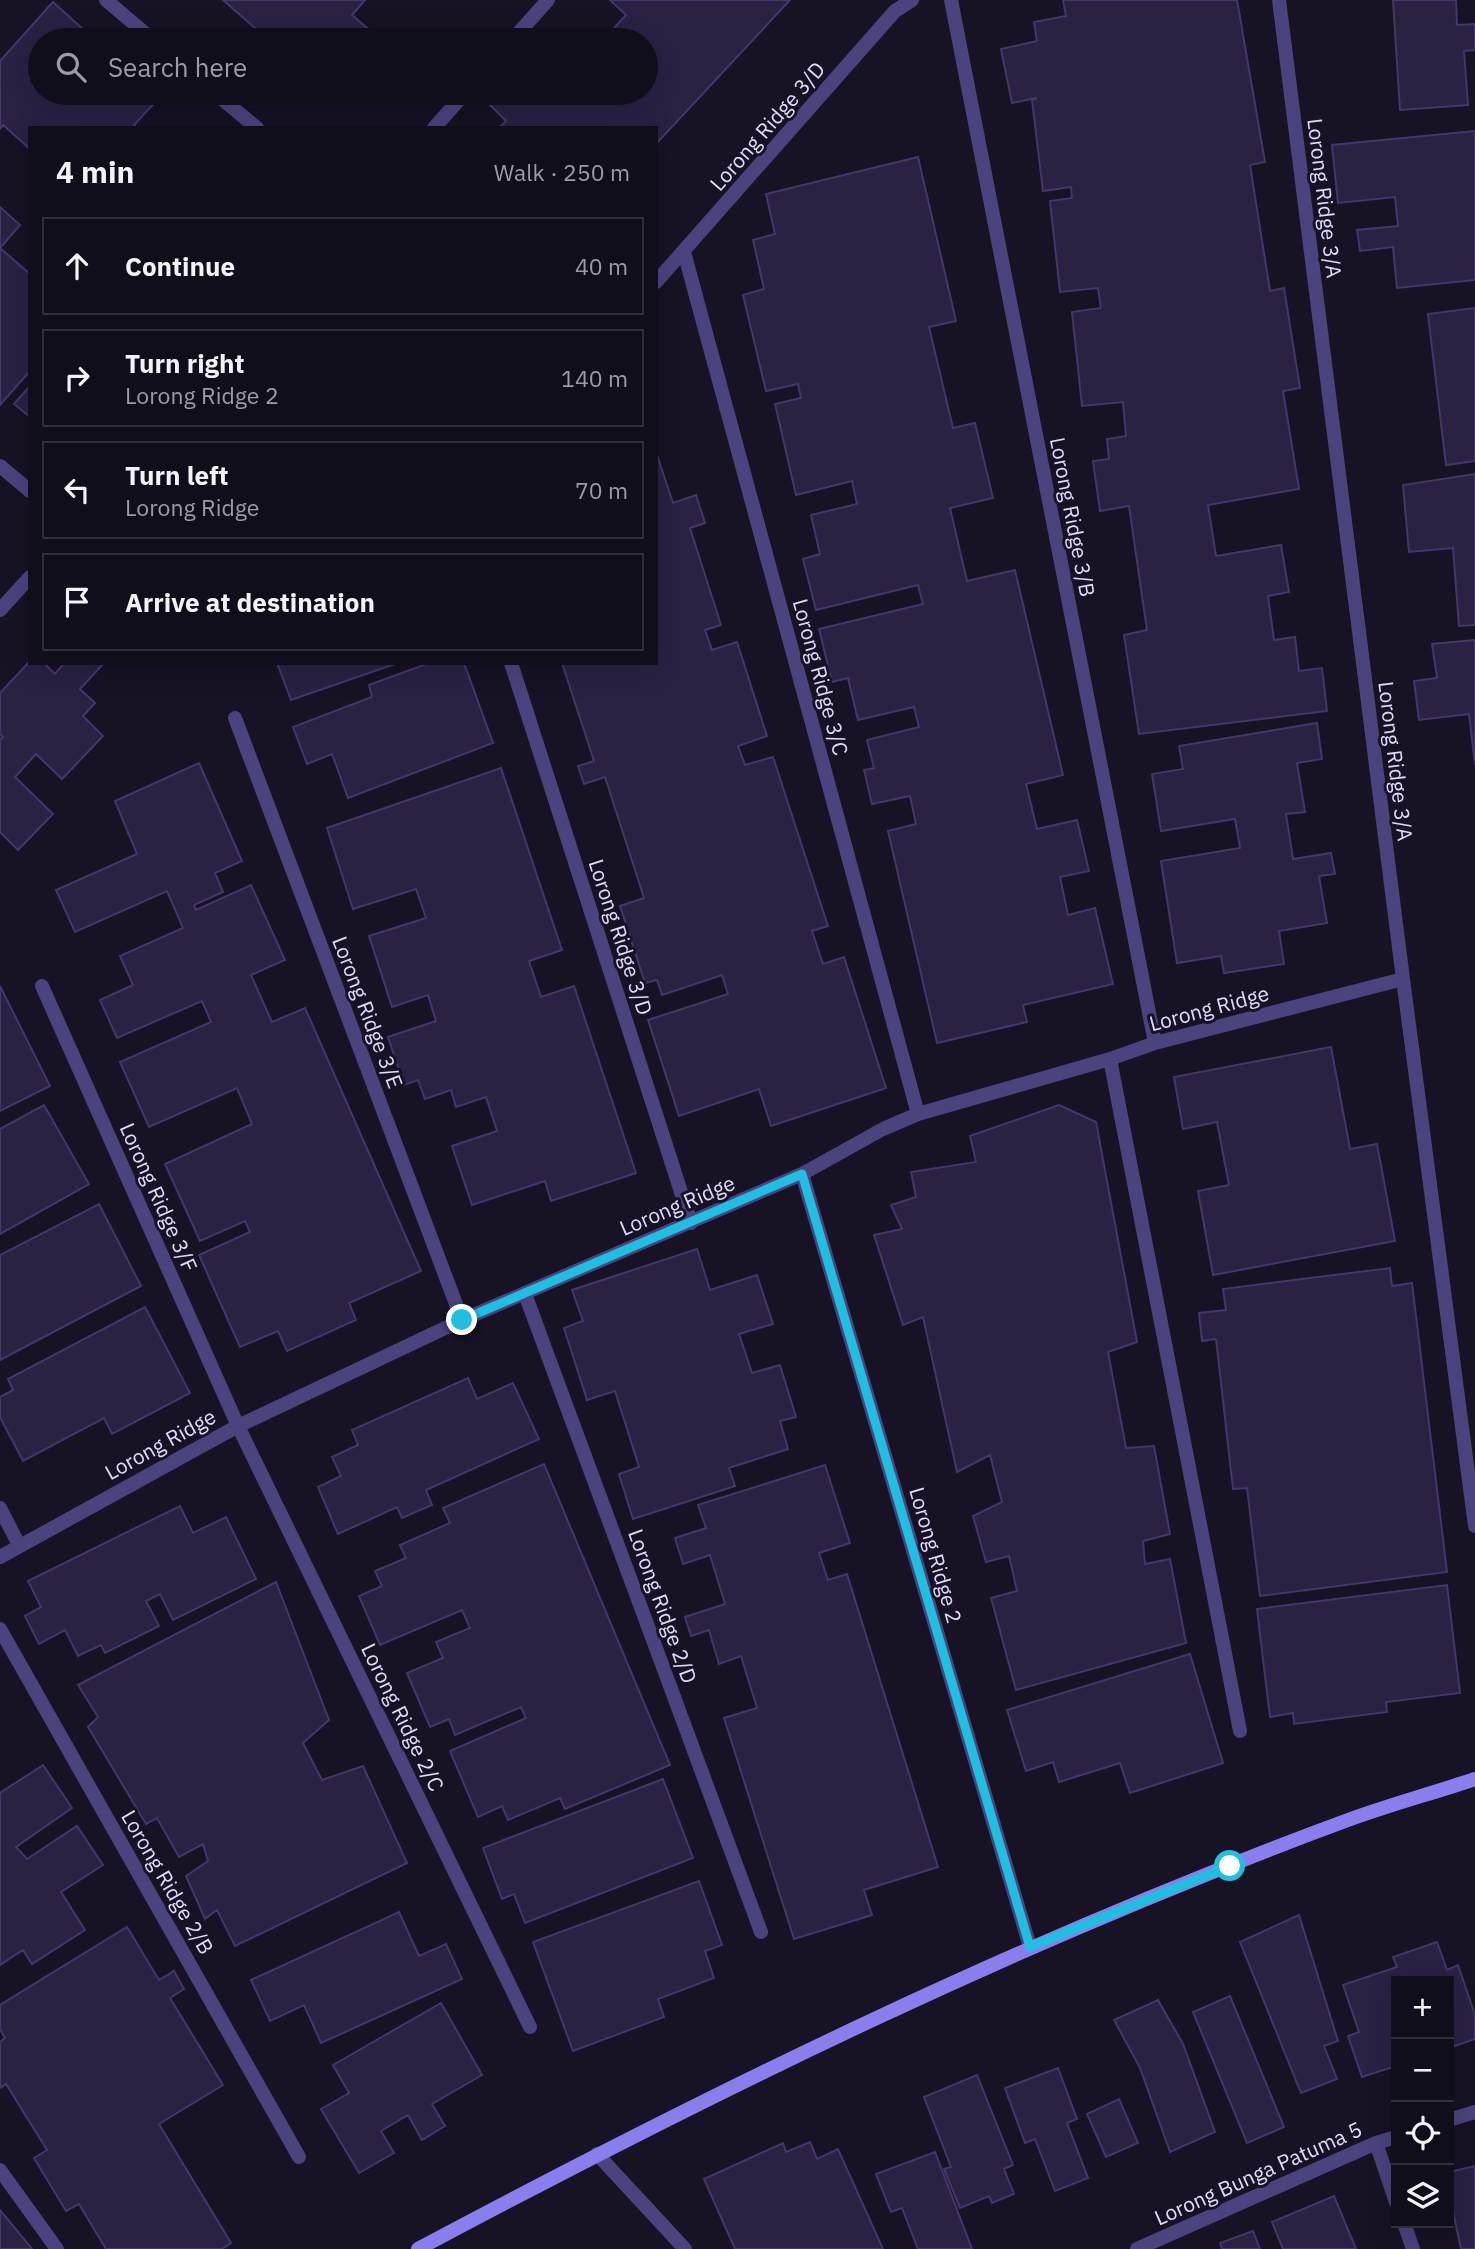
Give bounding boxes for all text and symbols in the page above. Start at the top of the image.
search box [28,28,658,105]
icon: search [52,48,90,86]
text: Search here [108,50,247,84]
street label: Lorong Ridge 3/D [703,56,831,196]
street label: Lorong Ridge 3/A [1301,116,1349,280]
text: 4 min [56,152,134,191]
text: Walk · 250 m [494,157,630,187]
icon: ahead [58,247,96,285]
text: Continue [125,249,235,283]
text: 40 m [575,251,628,281]
text: Turn right [125,346,244,380]
icon: right [58,359,96,397]
text: 140 m [561,363,628,393]
text: Lorong Ridge 2 [125,380,279,410]
street label: Lorong Ridge 3/B [1044,435,1102,599]
text: Turn left [125,458,228,492]
icon: left [58,471,96,509]
text: 70 m [575,475,628,505]
text: Lorong Ridge [125,492,259,522]
icon: arrive [58,583,96,621]
text: Arrive at destination [125,585,375,619]
street label: Lorong Ridge 3/C [787,596,855,758]
street label: Lorong Ridge 3/A [1372,679,1420,843]
street label: Lorong Ridge 3/D [583,855,659,1019]
street label: Lorong Ridge 3/E [326,932,410,1092]
street label: Lorong Ridge [1146,979,1272,1037]
street label: Lorong Ridge 3/F [114,1118,204,1276]
street label: Lorong Ridge [615,1168,739,1242]
route end [446,1304,477,1335]
street label: Lorong Ridge [100,1402,220,1486]
street label: Lorong Ridge 2 [903,1484,969,1626]
street label: Lorong Ridge 2/D [622,1525,704,1687]
street label: Lorong Ridge 2/C [355,1638,451,1796]
street label: Lorong Ridge 2/B [115,1805,221,1959]
route start [1214,1850,1245,1881]
map controls [1391,1976,1454,2228]
button: + [1391,1976,1454,2039]
button: − [1391,2039,1454,2102]
button: locate [1391,2102,1454,2165]
street label: Lorong Bunga Patuma 5 [1150,2115,1366,2231]
button: layers [1391,2165,1454,2228]

